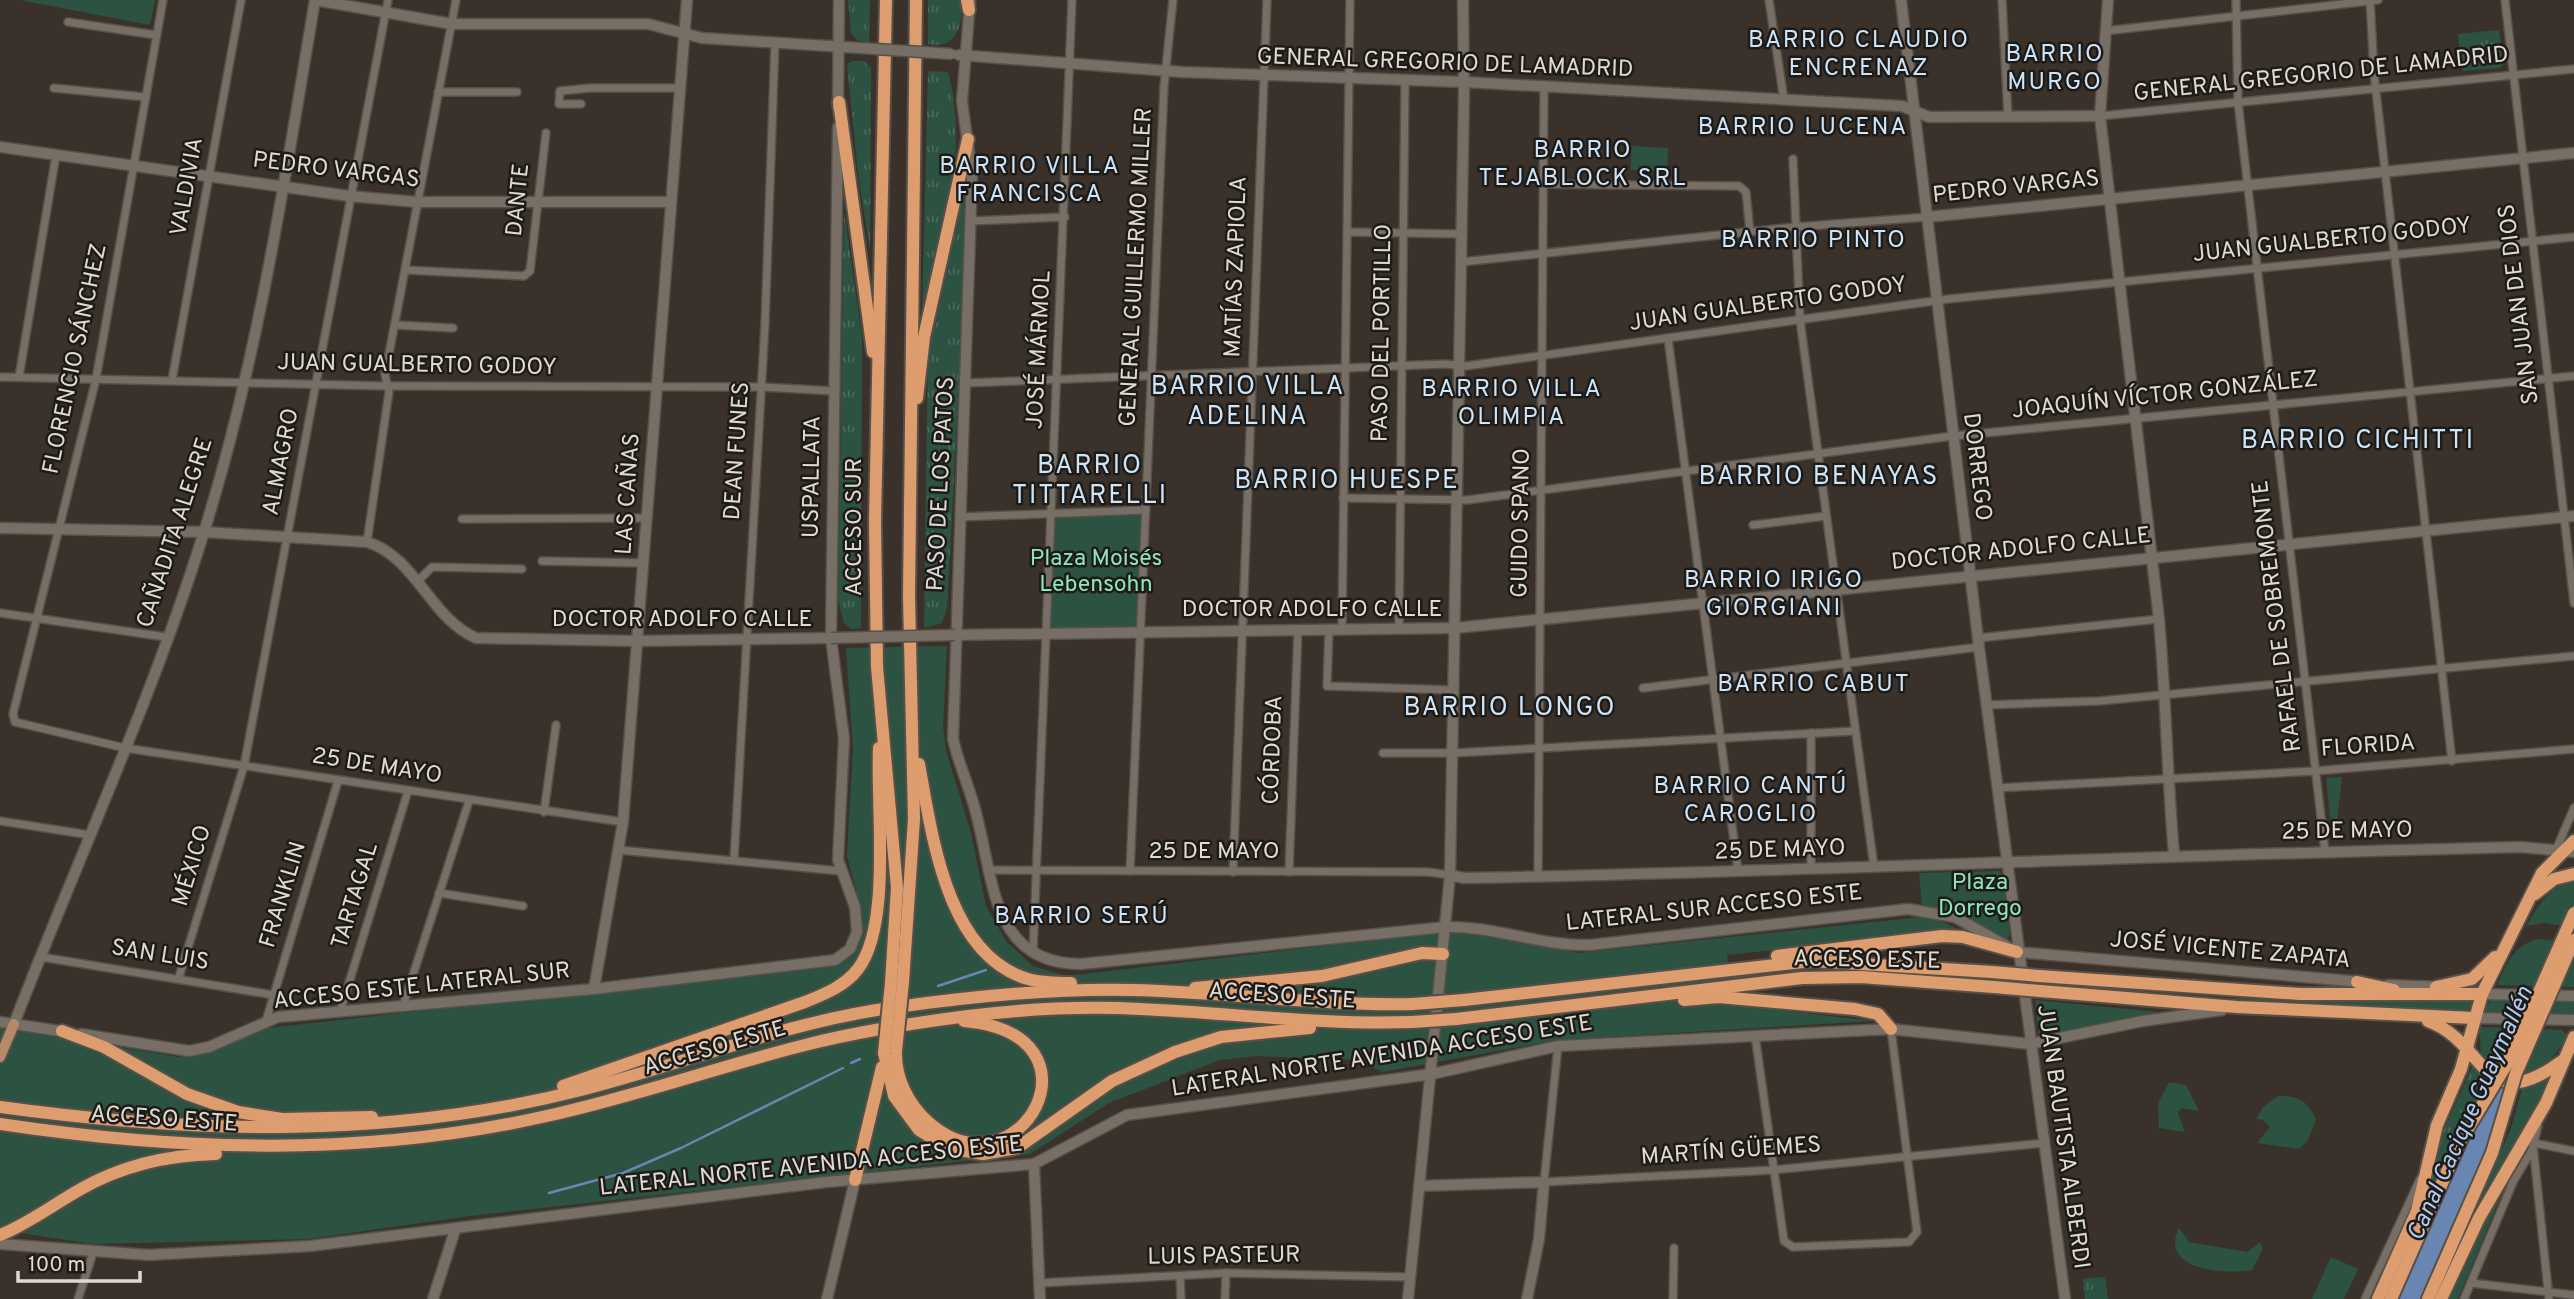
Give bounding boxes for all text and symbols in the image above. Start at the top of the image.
district label: BARRIO CLAUDIO ENCRENAZ [1748,26,1970,84]
district label: BARRIO MURGO [2006,40,2104,98]
street label: GENERAL GREGORIO DE LAMADRID [2132,41,2510,109]
street label: GENERAL GREGORIO DE LAMADRID [1256,43,1634,85]
street label: GENERAL GUILLERMO MILLER [1114,107,1160,427]
district label: BARRIO LUCENA [1698,113,1908,143]
street label: VALDIVIA [165,135,211,239]
district label: BARRIO TEJABLOCK SRL [1478,136,1688,194]
street label: PEDRO VARGAS [251,146,421,196]
district label: BARRIO VILLA FRANCISCA [939,152,1121,210]
street label: DANTE [501,162,537,238]
street label: PEDRO VARGAS [1931,165,2101,211]
street label: MATÍAS ZAPIOLA [1218,176,1255,358]
street label: SAN JUAN DE DIOS [2493,202,2547,406]
street label: JUAN GUALBERTO GODOY [2191,212,2473,270]
street label: PASO DEL PORTILLO [1367,223,1399,443]
district label: BARRIO PINTO [1721,226,1907,256]
street label: FLORENCIO SÁNCHEZ [36,241,115,477]
street label: JOSÉ MÁRMOL [1020,270,1059,430]
street label: JUAN GUALBERTO GODOY [1627,271,1909,339]
street label: JUAN GUALBERTO GODOY [277,349,557,383]
street label: JOAQUÍN VÍCTOR GONZÁLEZ [2010,364,2320,427]
district label: BARRIO VILLA ADELINA [1151,371,1345,434]
district label: BARRIO VILLA OLIMPIA [1421,375,1603,433]
street label: PASO DE LOS PATOS [922,376,962,592]
street label: DEAN FUNES [719,381,757,521]
street label: ALMAGRO [257,406,307,518]
street label: DORREGO [1955,411,1997,523]
street label: USPALLATA [797,416,829,538]
district label: BARRIO CICHITTI [2241,425,2475,458]
street label: LAS CAÑAS [609,432,648,556]
street label: CAÑADITA ALEGRE [131,434,220,632]
street label: GUIDO SPANO [1506,448,1538,598]
district label: BARRIO TITTARELLI [1012,450,1168,513]
street label: ACCESO SUR [841,458,870,596]
district label: BARRIO BENAYAS [1699,461,1939,494]
district label: BARRIO HUESPE [1234,465,1460,498]
street label: RAFAEL DE SOBREMONTE [2247,478,2309,754]
street label: DOCTOR ADOLFO CALLE [1890,522,2152,578]
park label: Plaza Moisés Lebensohn [1030,545,1162,600]
district label: BARRIO IRIGO GIORGIANI [1684,566,1864,624]
street label: DOCTOR ADOLFO CALLE [1182,596,1442,625]
street label: DOCTOR ADOLFO CALLE [552,606,812,635]
district label: BARRIO CABUT [1717,670,1911,700]
district label: BARRIO LONGO [1403,692,1617,725]
street label: CÓRDOBA [1256,695,1290,805]
street label: FLORIDA [2320,729,2416,765]
street label: 25 DE MAYO [310,742,444,792]
district label: BARRIO CANTÚ CAROGLIO [1654,770,1848,830]
street label: 25 DE MAYO [2281,816,2413,848]
street label: MÉXICO [166,822,219,910]
street label: 25 DE MAYO [1714,834,1846,868]
street label: FRANKLIN [254,838,314,952]
street label: 25 DE MAYO [1148,838,1280,867]
street label: TARTAGAL [326,839,386,953]
park label: Plaza Dorrego [1938,869,2022,924]
street label: LATERAL SUR ACCESO ESTE [1564,879,1864,939]
district label: BARRIO SERÚ [994,900,1170,932]
street label: JOSÉ VICENTE ZAPATA [2108,925,2352,976]
street label: SAN LUIS [109,934,211,978]
street label: ACCESO ESTE [1793,945,1941,977]
street label: ACCESO ESTE LATERAL SUR [272,957,572,1017]
street label: ACCESO ESTE [1207,977,1357,1017]
water label: Canal Cacique Guaymallén [2401,982,2541,1246]
street label: JUAN BAUTISTA ALBERDI [2029,1003,2095,1271]
street label: LATERAL NORTE AVENIDA ACCESO ESTE [1169,1009,1595,1105]
street label: ACCESO ESTE [640,1015,790,1083]
street label: ACCESO ESTE [89,1100,239,1140]
street label: LATERAL NORTE AVENIDA ACCESO ESTE [598,1130,1024,1204]
street label: MARTÍN GÜEMES [1640,1130,1822,1173]
scale bar [18,1240,140,1284]
street label: LUIS PASTEUR [1147,1241,1301,1273]
text: 100 m [28,1252,85,1279]

